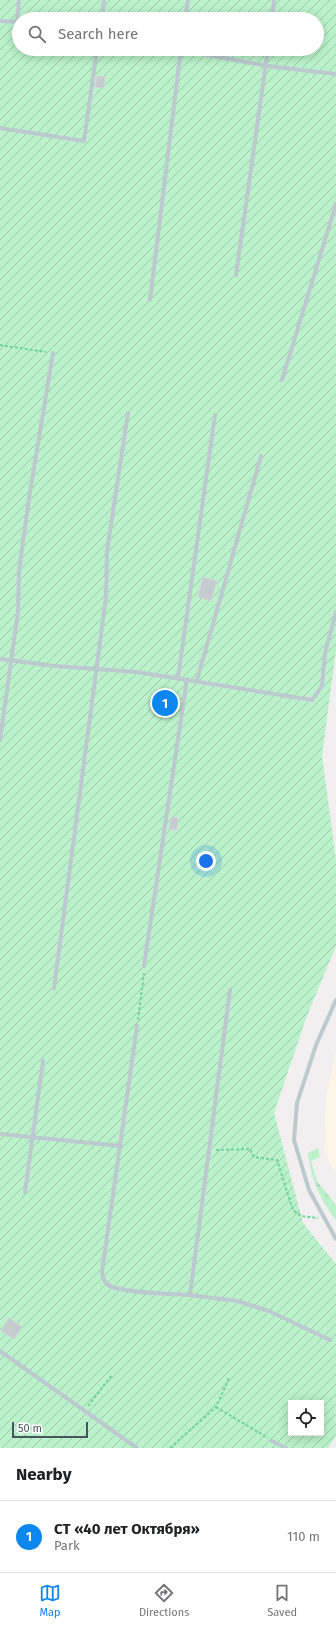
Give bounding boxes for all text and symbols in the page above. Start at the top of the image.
search box [12,12,324,56]
icon: search [26,23,48,45]
text: Search here [58,25,138,43]
pin: 1 [152,688,178,718]
your location [196,851,216,871]
map controls [288,1400,324,1436]
button: locate [288,1400,324,1436]
scale bar [12,1420,88,1439]
text: 50 m [18,1422,42,1435]
text: Nearby [16,1464,71,1485]
text: СТ «40 лет Октября» [54,1520,200,1538]
text: 1 [26,1529,32,1544]
text: 110 m [287,1529,320,1544]
text: Park [54,1538,80,1553]
tab: Map [39,1582,61,1619]
tab: Directions [139,1582,189,1619]
tab: Saved [267,1582,297,1619]

